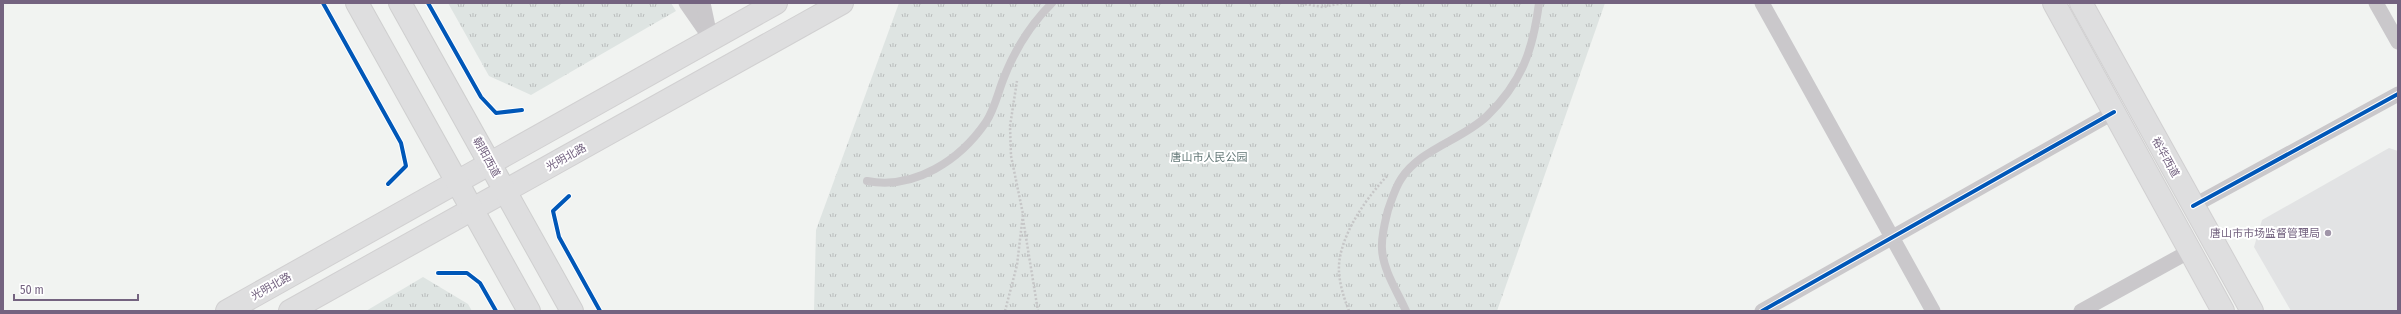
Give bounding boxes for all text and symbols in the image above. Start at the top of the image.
street label: 朝阳西道 [470,135,503,180]
street label: 裕华西道 [2149,135,2182,180]
street label: 光明北路 [544,141,589,174]
park label: 唐山市人民公园 [1171,151,1248,164]
place label: 唐山市市场监督管理局 [2210,227,2320,240]
marker: 唐山市市场监督管理局 [2323,228,2333,238]
street label: 光明北路 [249,270,294,303]
scale bar [14,276,138,302]
text: 50 m [20,283,44,297]

